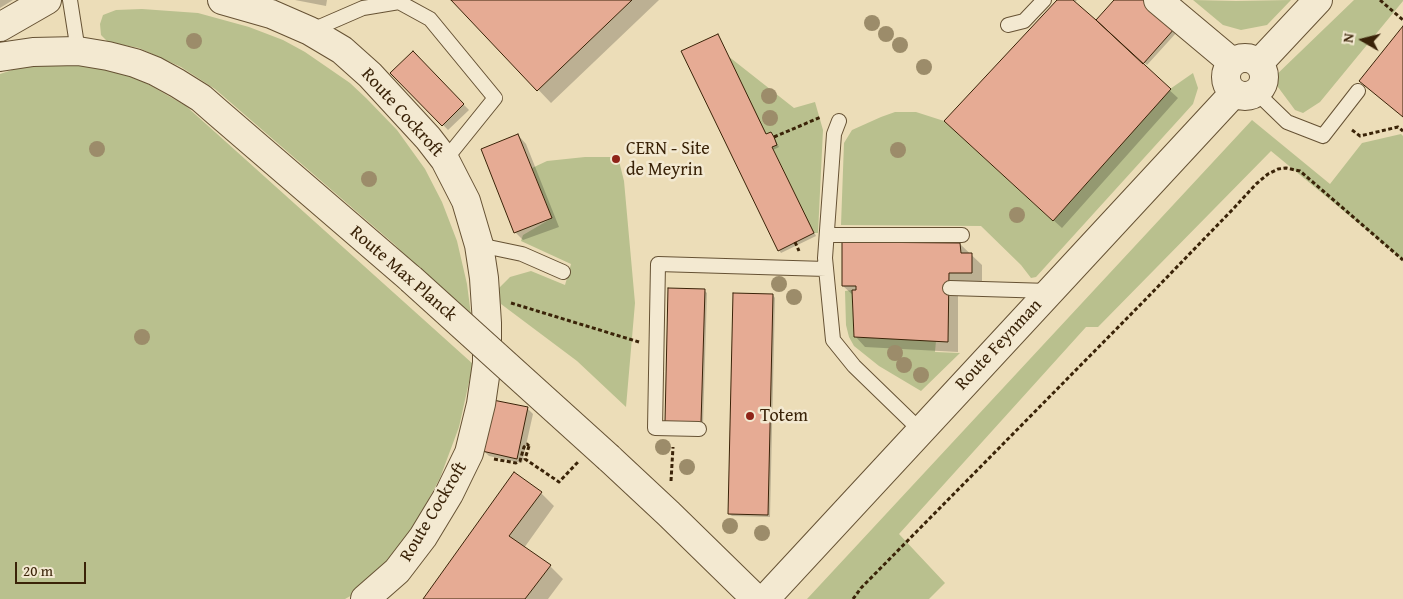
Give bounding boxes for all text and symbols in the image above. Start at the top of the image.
north arrow [1338,15,1388,65]
text: N [1338,32,1359,44]
street label: Route Cockroft [356,64,448,162]
place label: CERN - Site de Meyrin [626,138,710,180]
marker: CERN - Site de Meyrin [610,153,622,165]
street label: Route Max Planck [345,222,461,326]
street label: Route Feynman [951,295,1047,395]
place label: Totem [760,405,808,427]
marker: Totem [744,410,756,422]
street label: Route Cockroft [396,458,472,566]
scale bar [18,552,89,584]
text: 20 m [23,560,53,581]

